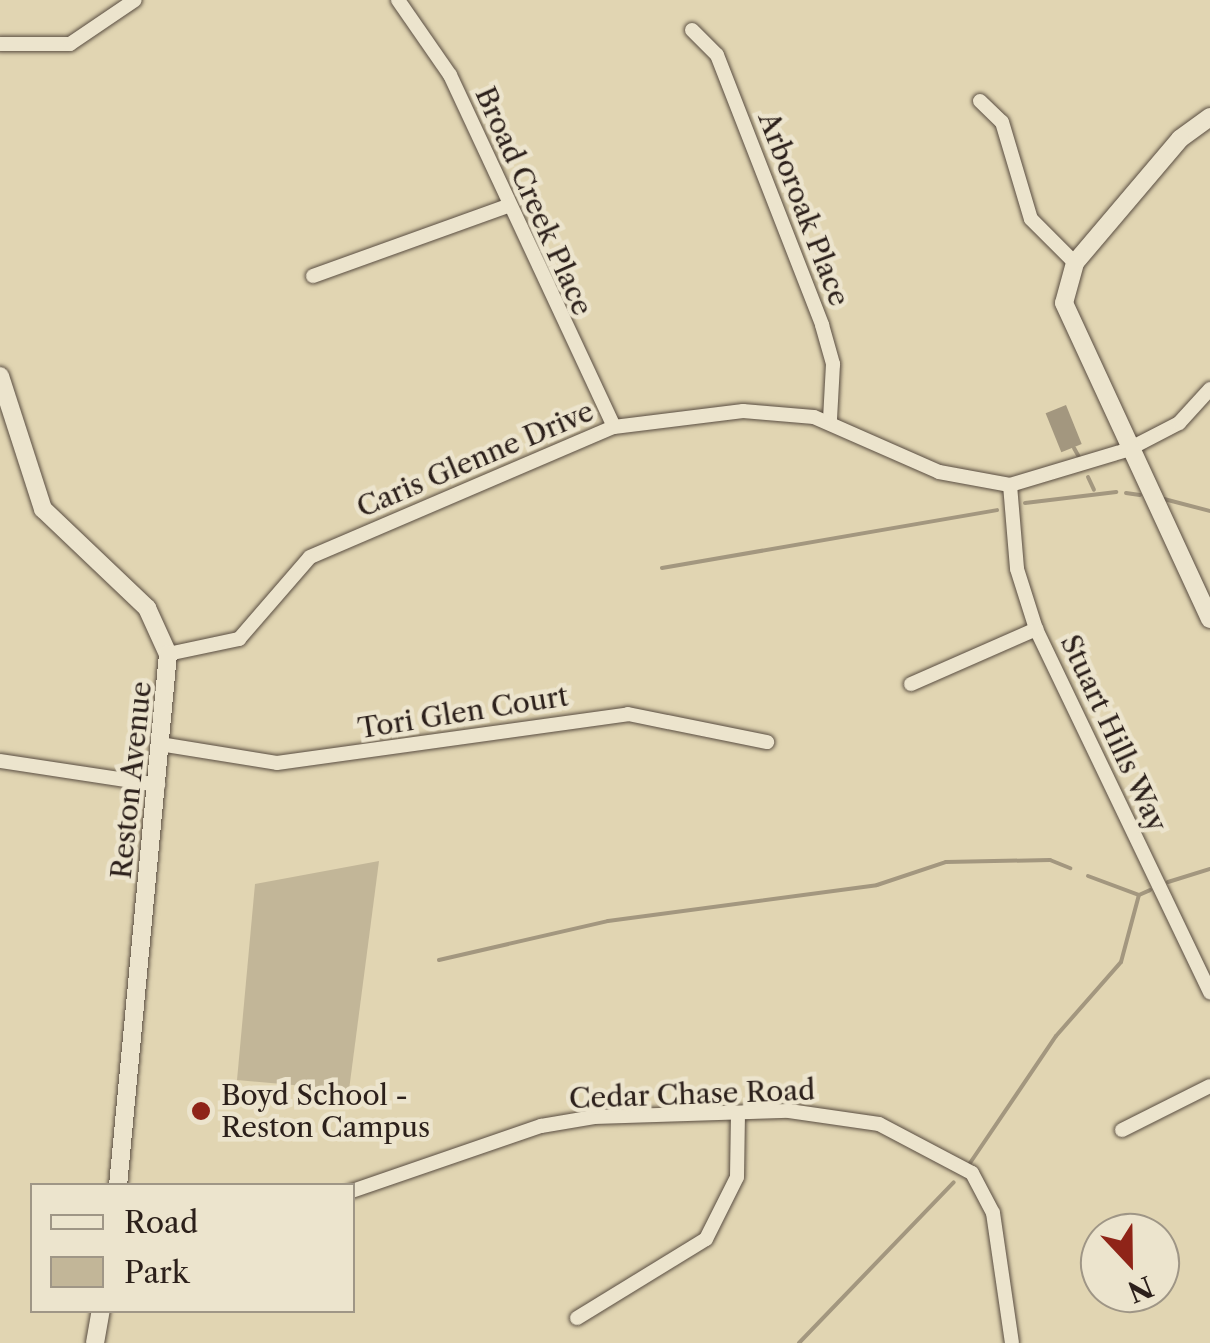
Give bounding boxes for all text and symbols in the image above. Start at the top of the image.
street label: Broad Creek Place [468,81,600,321]
street label: Arboroak Place [751,107,857,311]
street label: Caris Glenne Drive [352,394,598,524]
street label: Stuart Hills Way [1053,629,1175,837]
street label: Reston Avenue [104,679,158,881]
street label: Tori Glen Court [355,679,571,745]
street label: Cedar Chase Road [568,1073,816,1115]
place label: Boyd School - Reston Campus [221,1078,430,1144]
marker: Boyd School - Reston Campus [190,1100,212,1122]
legend [30,1183,355,1313]
text: Road [124,1204,198,1241]
north arrow [1080,1213,1180,1313]
text: Park [124,1254,189,1291]
text: N [1123,1269,1158,1309]

